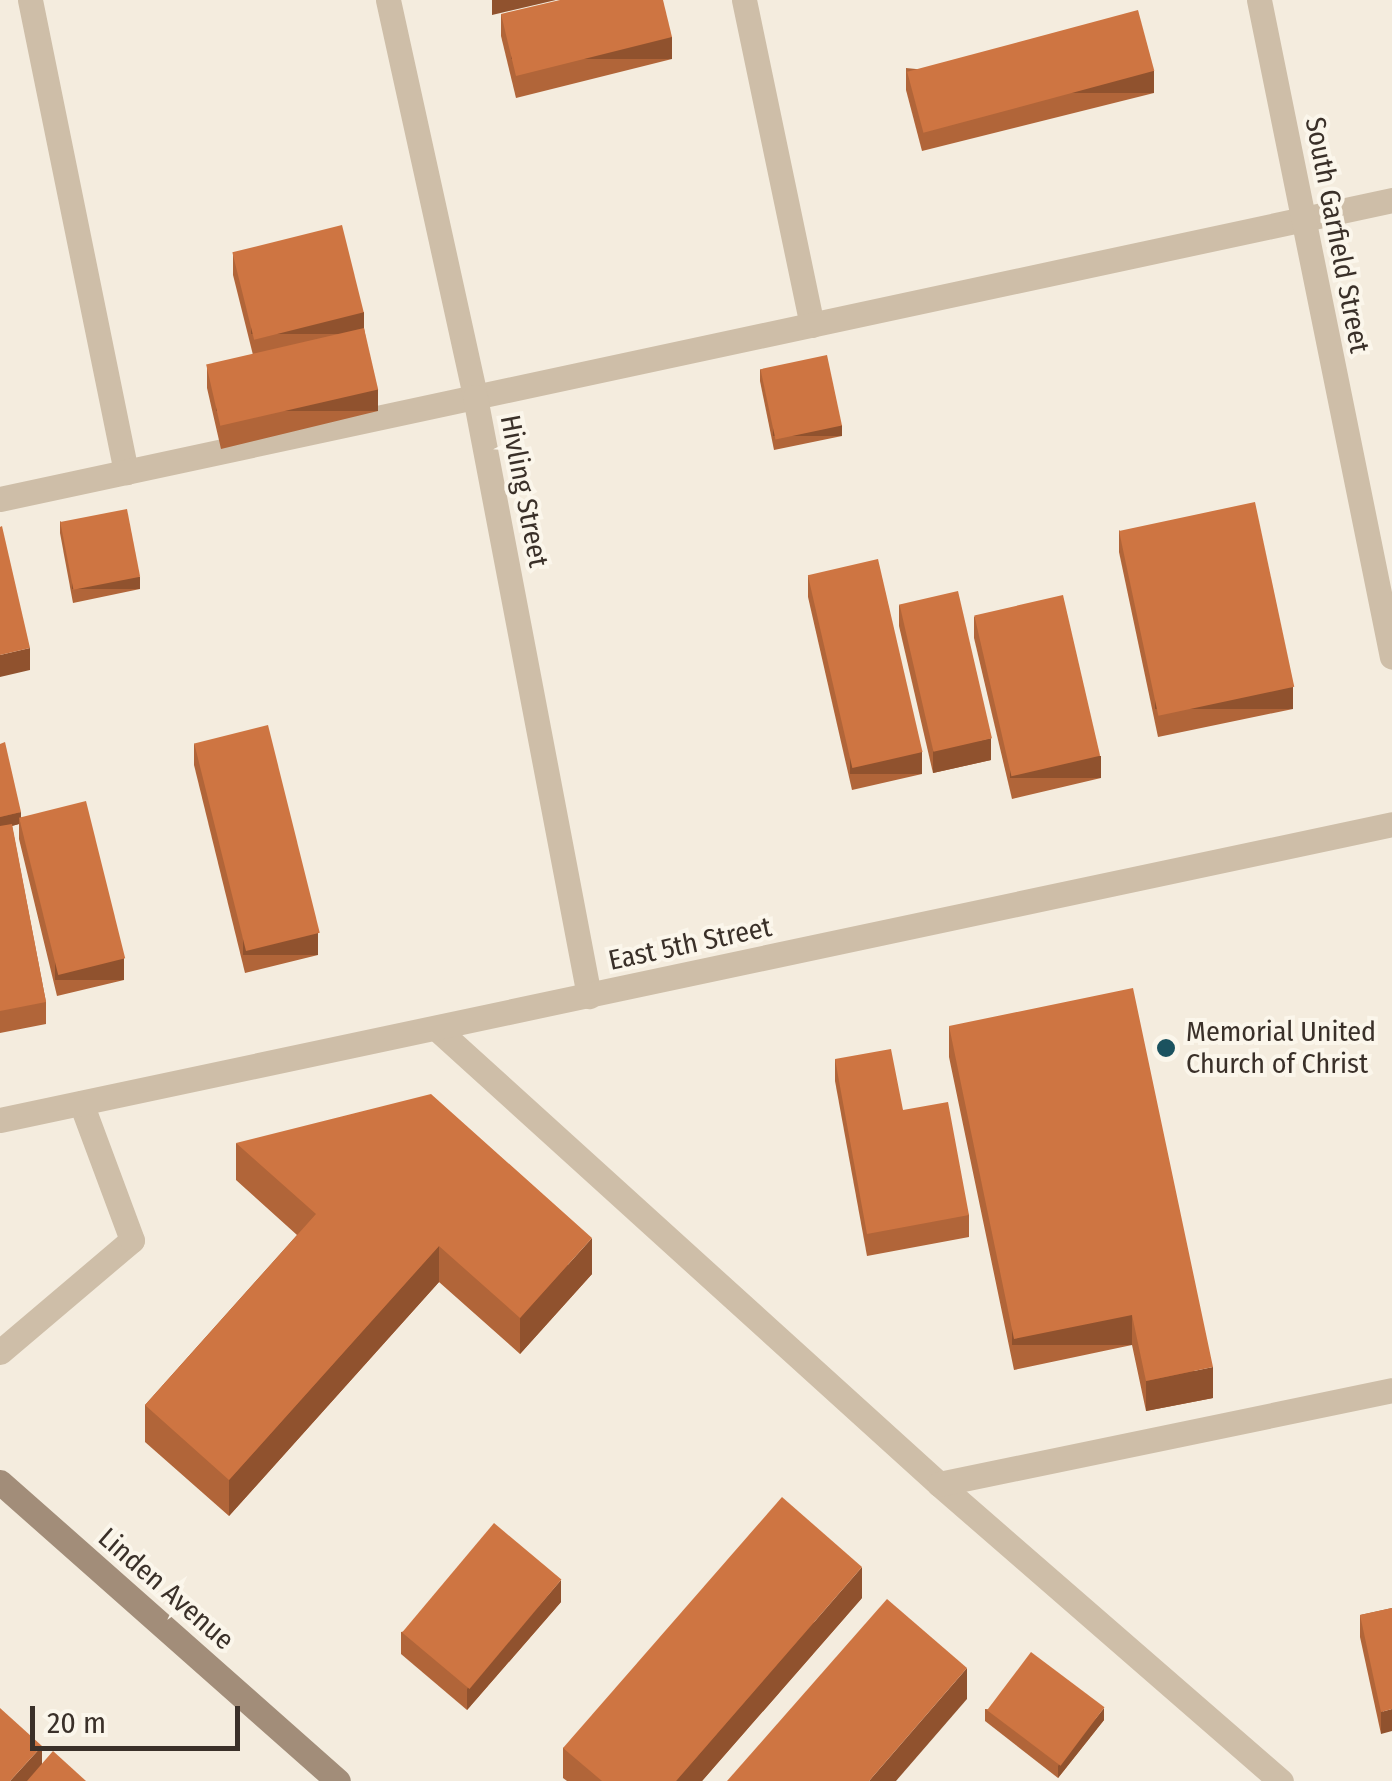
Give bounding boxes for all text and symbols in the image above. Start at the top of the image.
street label: South Garfield Street [1298,114,1376,356]
street label: Hivling Street [493,412,555,570]
street label: East 5th Street [605,910,775,978]
place label: Memorial United Church of Christ [1186,1015,1376,1081]
marker: Memorial United Church of Christ [1155,1037,1177,1059]
street label: Linden Avenue [91,1521,241,1657]
scale bar [35,1686,245,1748]
text: 20 m [47,1705,106,1741]

